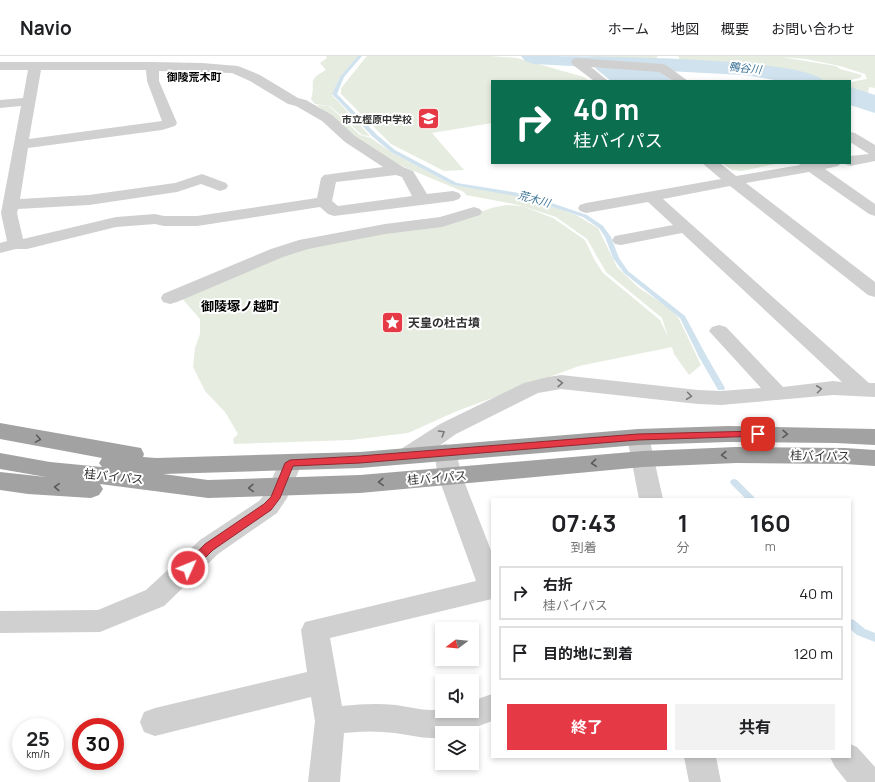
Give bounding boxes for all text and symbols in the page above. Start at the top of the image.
text: Navio [20,15,72,41]
text: ホーム [607,19,649,38]
text: 地図 [671,19,699,38]
text: 概要 [721,19,749,38]
text: お問い合わせ [771,19,855,38]
water label: 鴨谷川 [728,58,763,77]
district label: 御陵荒木町 [167,69,222,84]
text: 40 m [573,90,639,128]
icon: right [507,96,559,148]
school or university icon: 市立樫原中学校 [415,106,441,132]
place label: 市立樫原中学校 [342,112,412,126]
text: 桂バイパス [573,128,663,152]
water label: 荒木川 [516,187,553,211]
district label: 御陵塚ノ越町 [201,297,279,315]
place icon: 天皇の杜古墳 [379,310,405,336]
place label: 天皇の杜古墳 [408,314,480,331]
one-way arrow [557,379,563,387]
one-way arrow [816,385,822,394]
one-way arrow [686,391,693,400]
pin [741,417,775,451]
icon: arrive [747,423,769,445]
one-way arrow [782,430,788,438]
one-way arrow [438,431,445,438]
one-way arrow [35,434,41,442]
street label: 桂バイパス [790,446,850,465]
one-way arrow [721,451,727,459]
one-way arrow [591,459,597,468]
street label: 桂バイパス [83,465,145,488]
street label: 桂バイパス [406,466,467,489]
one-way arrow [378,478,384,487]
one-way arrow [54,483,60,491]
one-way arrow [248,484,254,492]
text: 07:43 [551,506,616,539]
text: 1 [678,506,688,539]
text: 160 [750,506,791,539]
text: m [765,537,776,555]
text: 到着 [571,538,597,556]
text: 分 [677,538,690,556]
position arrow [167,547,209,589]
text: 右折 [543,574,573,595]
icon: right [509,582,531,604]
text: 40 m [799,583,833,604]
text: 桂バイパス [543,596,608,614]
north arrow [435,622,479,666]
map controls [435,622,479,770]
icon: arrive [509,642,531,664]
text: 目的地に到着 [543,643,633,664]
text: 120 m [794,643,833,664]
button: sound [435,674,479,718]
button: 終了 [507,704,667,750]
button: 共有 [675,704,835,750]
speed limit sign: 30 [72,718,124,770]
text: 25 [26,725,50,752]
button: layers [435,726,479,770]
text: km/h [26,747,50,761]

